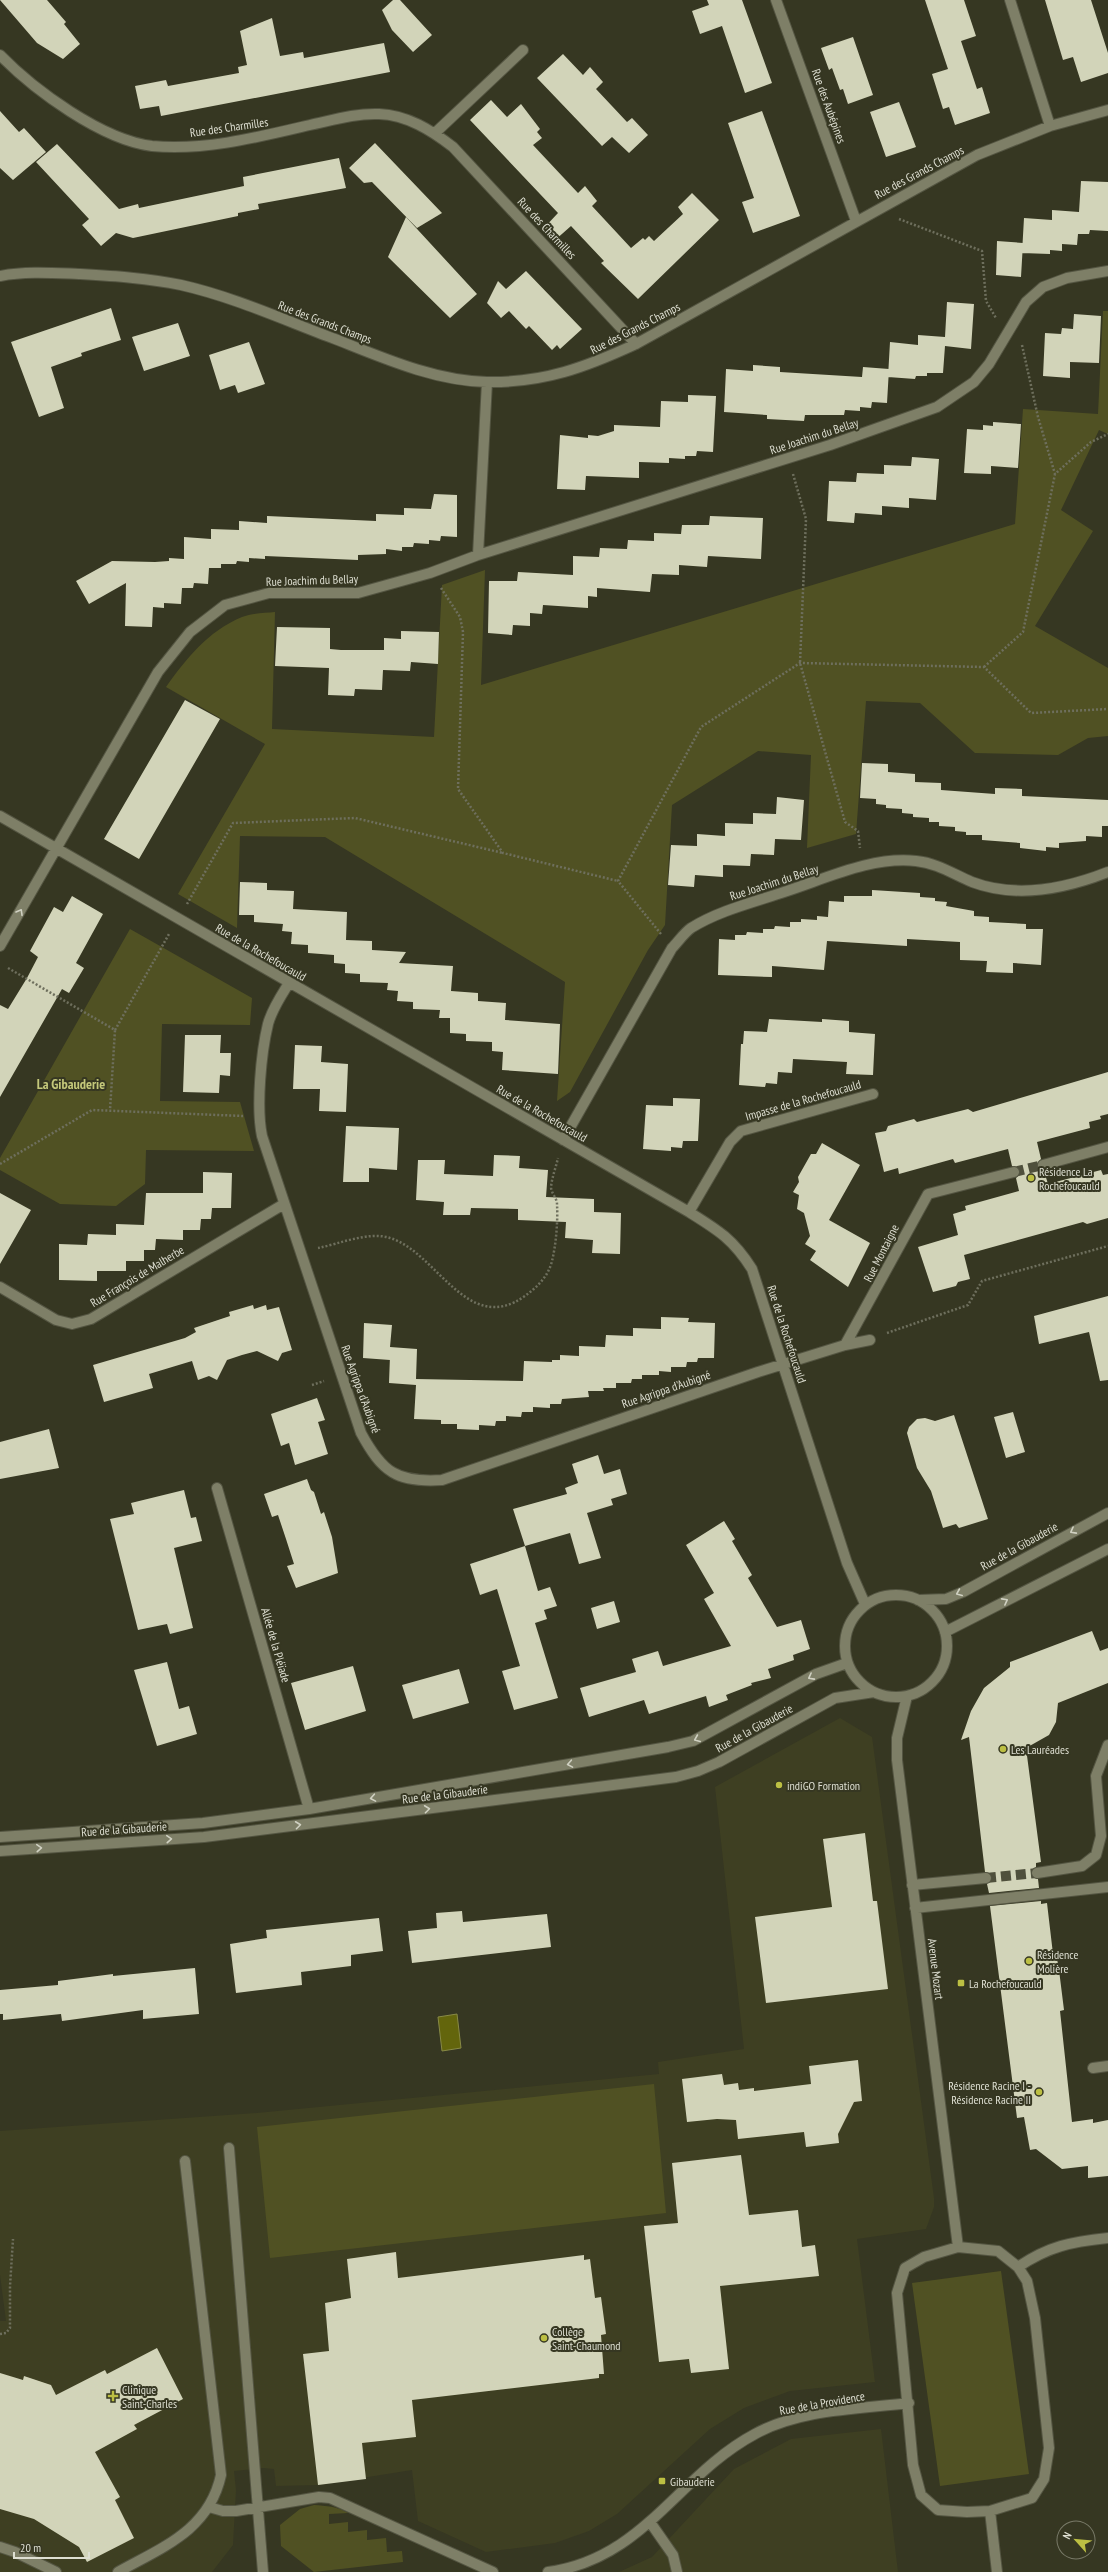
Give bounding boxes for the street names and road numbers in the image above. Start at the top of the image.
street label: Rue des Aubépines [809,67,849,145]
street label: Rue des Charmilles [189,114,269,140]
street label: Rue des Grands Champs [872,142,966,202]
street label: Rue des Charmilles [515,194,579,262]
street label: Rue des Grands Champs [276,297,374,347]
street label: Rue des Grands Champs [588,299,682,357]
street label: Rue Joachim du Bellay [768,414,861,457]
street label: Rue Joachim du Bellay [266,571,359,589]
street label: Rue Joachim du Bellay [728,860,821,903]
street label: Rue de la Rochefoucauld [213,920,309,984]
street label: Impasse de la Rochefoucauld [743,1076,863,1124]
street label: Rue de la Rochefoucauld [494,1081,590,1145]
street label: Rue Montaigne [860,1222,902,1284]
street label: Rue François de Malherbe [87,1242,187,1310]
street label: Rue de la Rochefoucauld [764,1283,810,1385]
street label: Rue Agrippa d'Aubigné [338,1343,384,1435]
street label: Rue Agrippa d'Aubigné [620,1367,712,1411]
street label: Rue de la Gibauderie [978,1519,1060,1573]
street label: Allée de la Pléïade [258,1606,294,1684]
street label: Rue de la Gibauderie [713,1701,795,1755]
street label: Rue de la Gibauderie [401,1781,489,1807]
street label: Rue de la Gibauderie [81,1819,167,1839]
street label: Avenue Mozart [925,1938,947,2001]
street label: Rue de la Providence [778,2388,866,2418]

